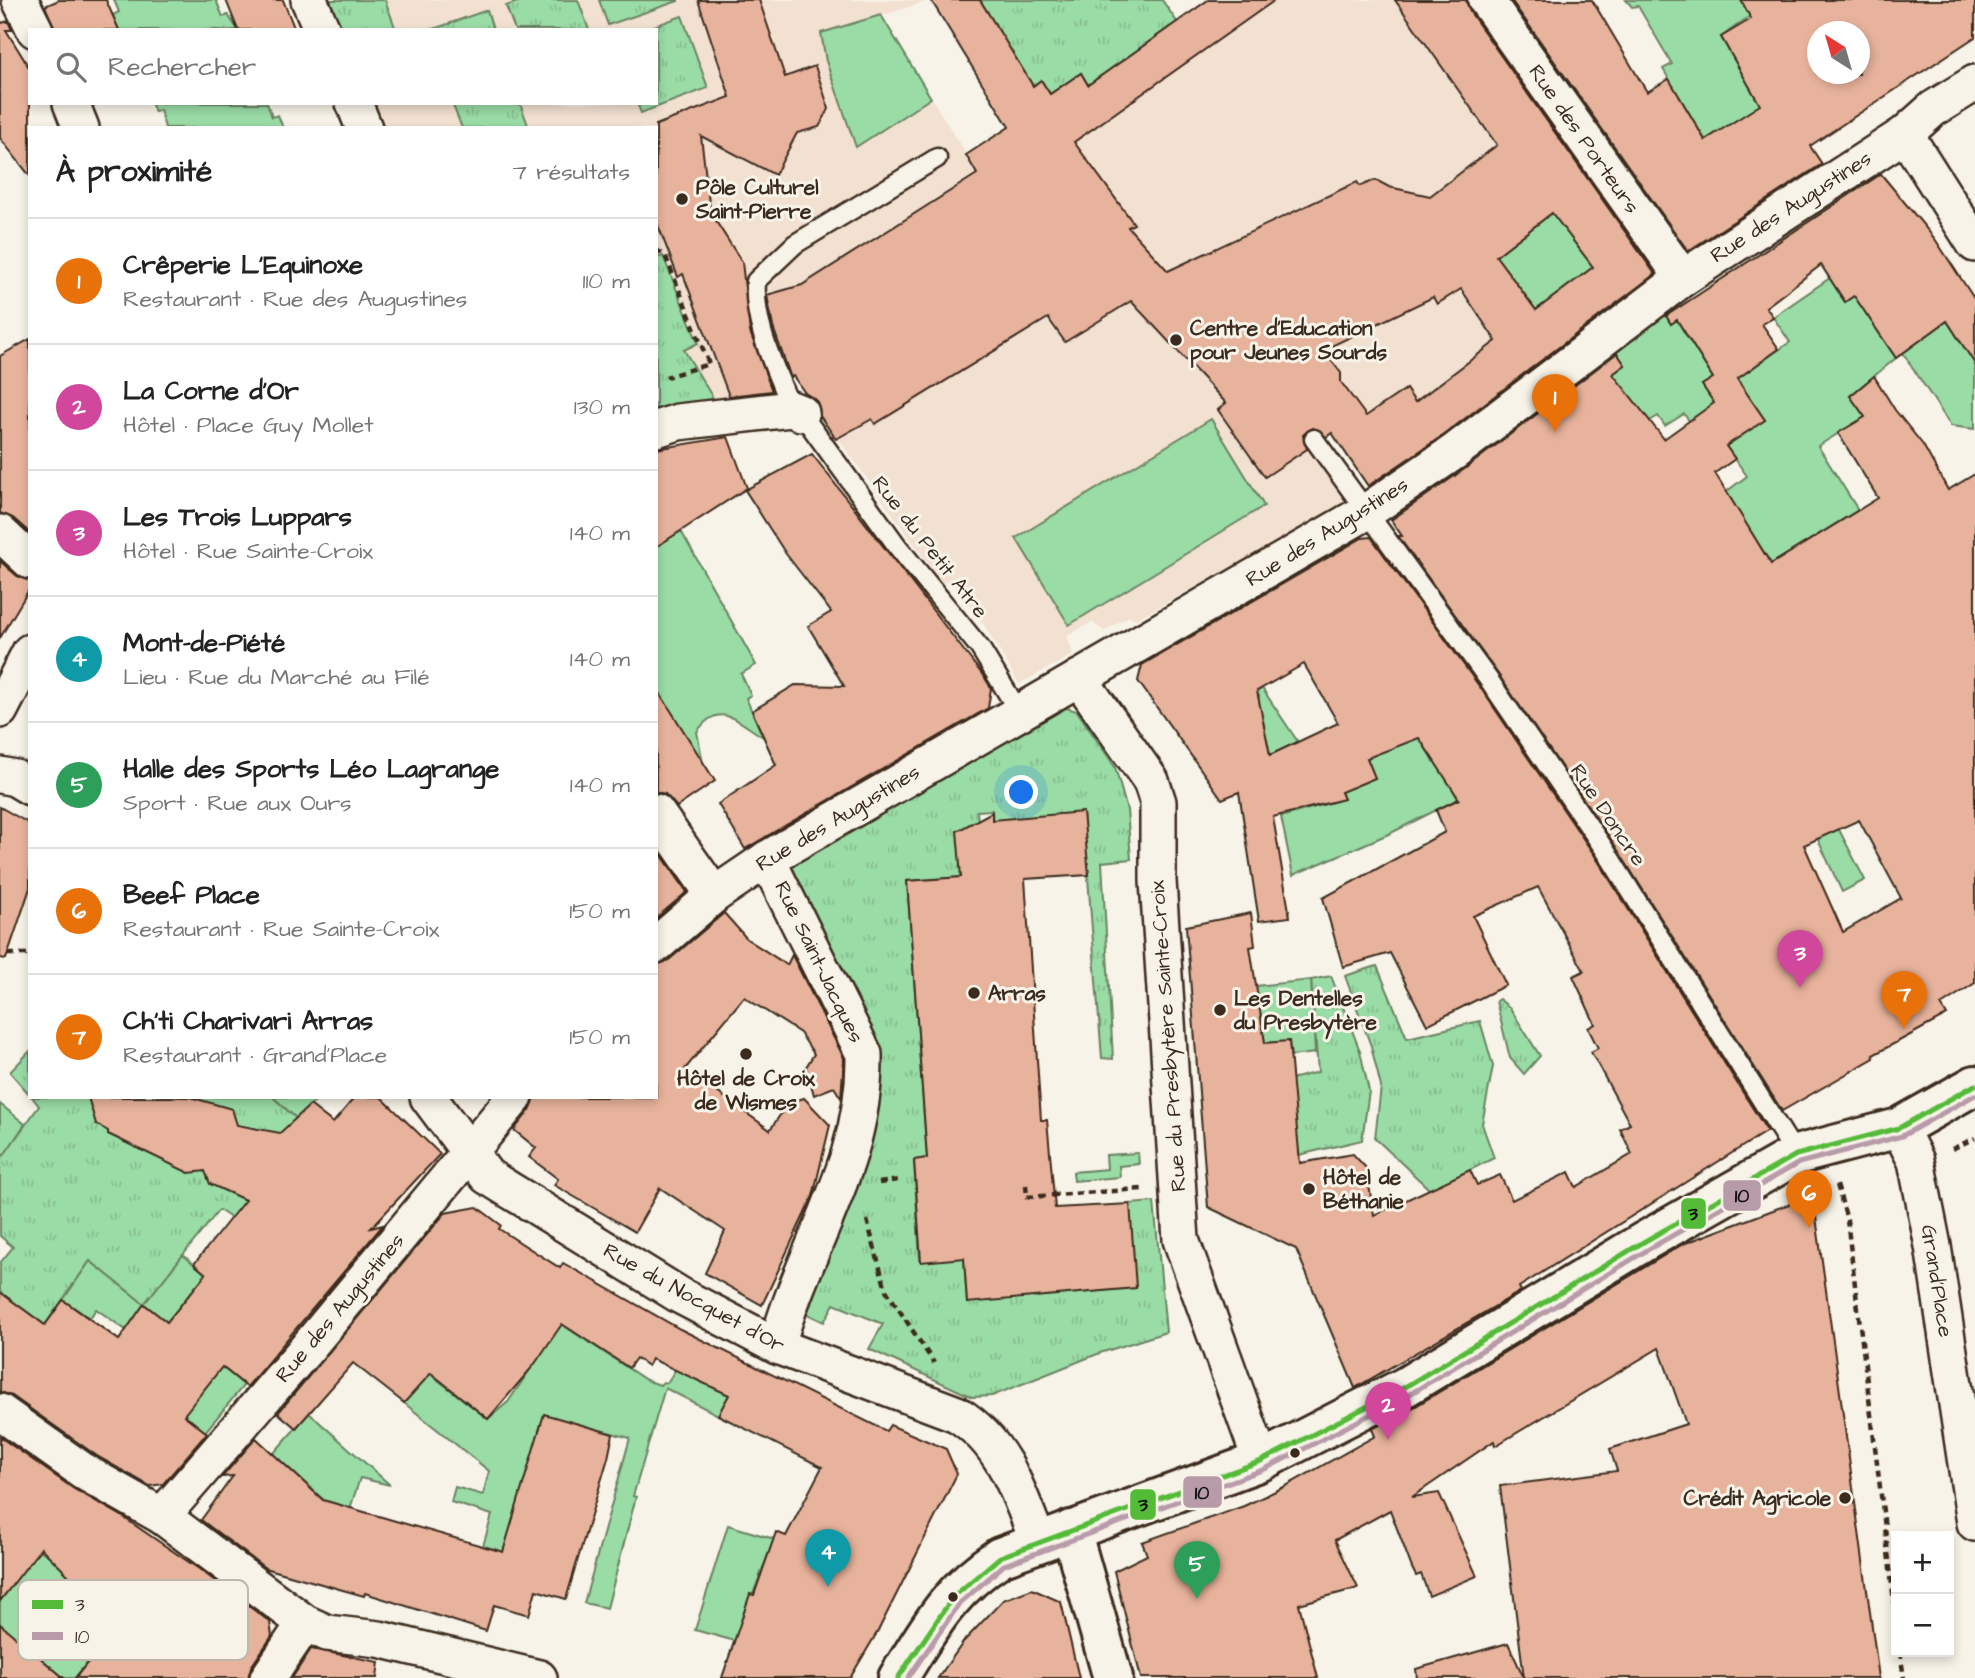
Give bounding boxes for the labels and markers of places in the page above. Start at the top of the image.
place label: Pôle Culturel Saint-Pierre [695,173,819,226]
marker: Pôle Culturel Saint-Pierre [674,191,690,207]
place label: Centre d'Education pour Jeunes Sourds [1190,314,1387,368]
marker: Centre d'Education pour Jeunes Sourds [1168,332,1184,348]
pin: 1 [1532,374,1578,432]
pin: 3 [1777,930,1823,988]
pin: 7 [1881,971,1927,1029]
place label: Arras [988,979,1046,1008]
place label: Les Dentelles du Presbytère [1233,984,1377,1040]
marker: Arras [966,985,982,1001]
marker: Les Dentelles du Presbytère [1212,1002,1228,1018]
marker: Hôtel de Croix de Wismes [738,1046,754,1062]
place label: Hôtel de Croix de Wismes [677,1064,816,1117]
place label: Hôtel de Béthanie [1323,1163,1405,1216]
pin: 6 [1786,1170,1832,1228]
marker: Hôtel de Béthanie [1301,1181,1317,1197]
pin: 2 [1365,1382,1411,1440]
unlabelled marker [1288,1446,1302,1460]
place label: Crédit Agricole [1684,1484,1832,1515]
marker: Crédit Agricole [1837,1490,1853,1506]
pin: 4 [805,1529,851,1587]
pin: 5 [1174,1541,1220,1599]
unlabelled marker [946,1590,960,1604]

